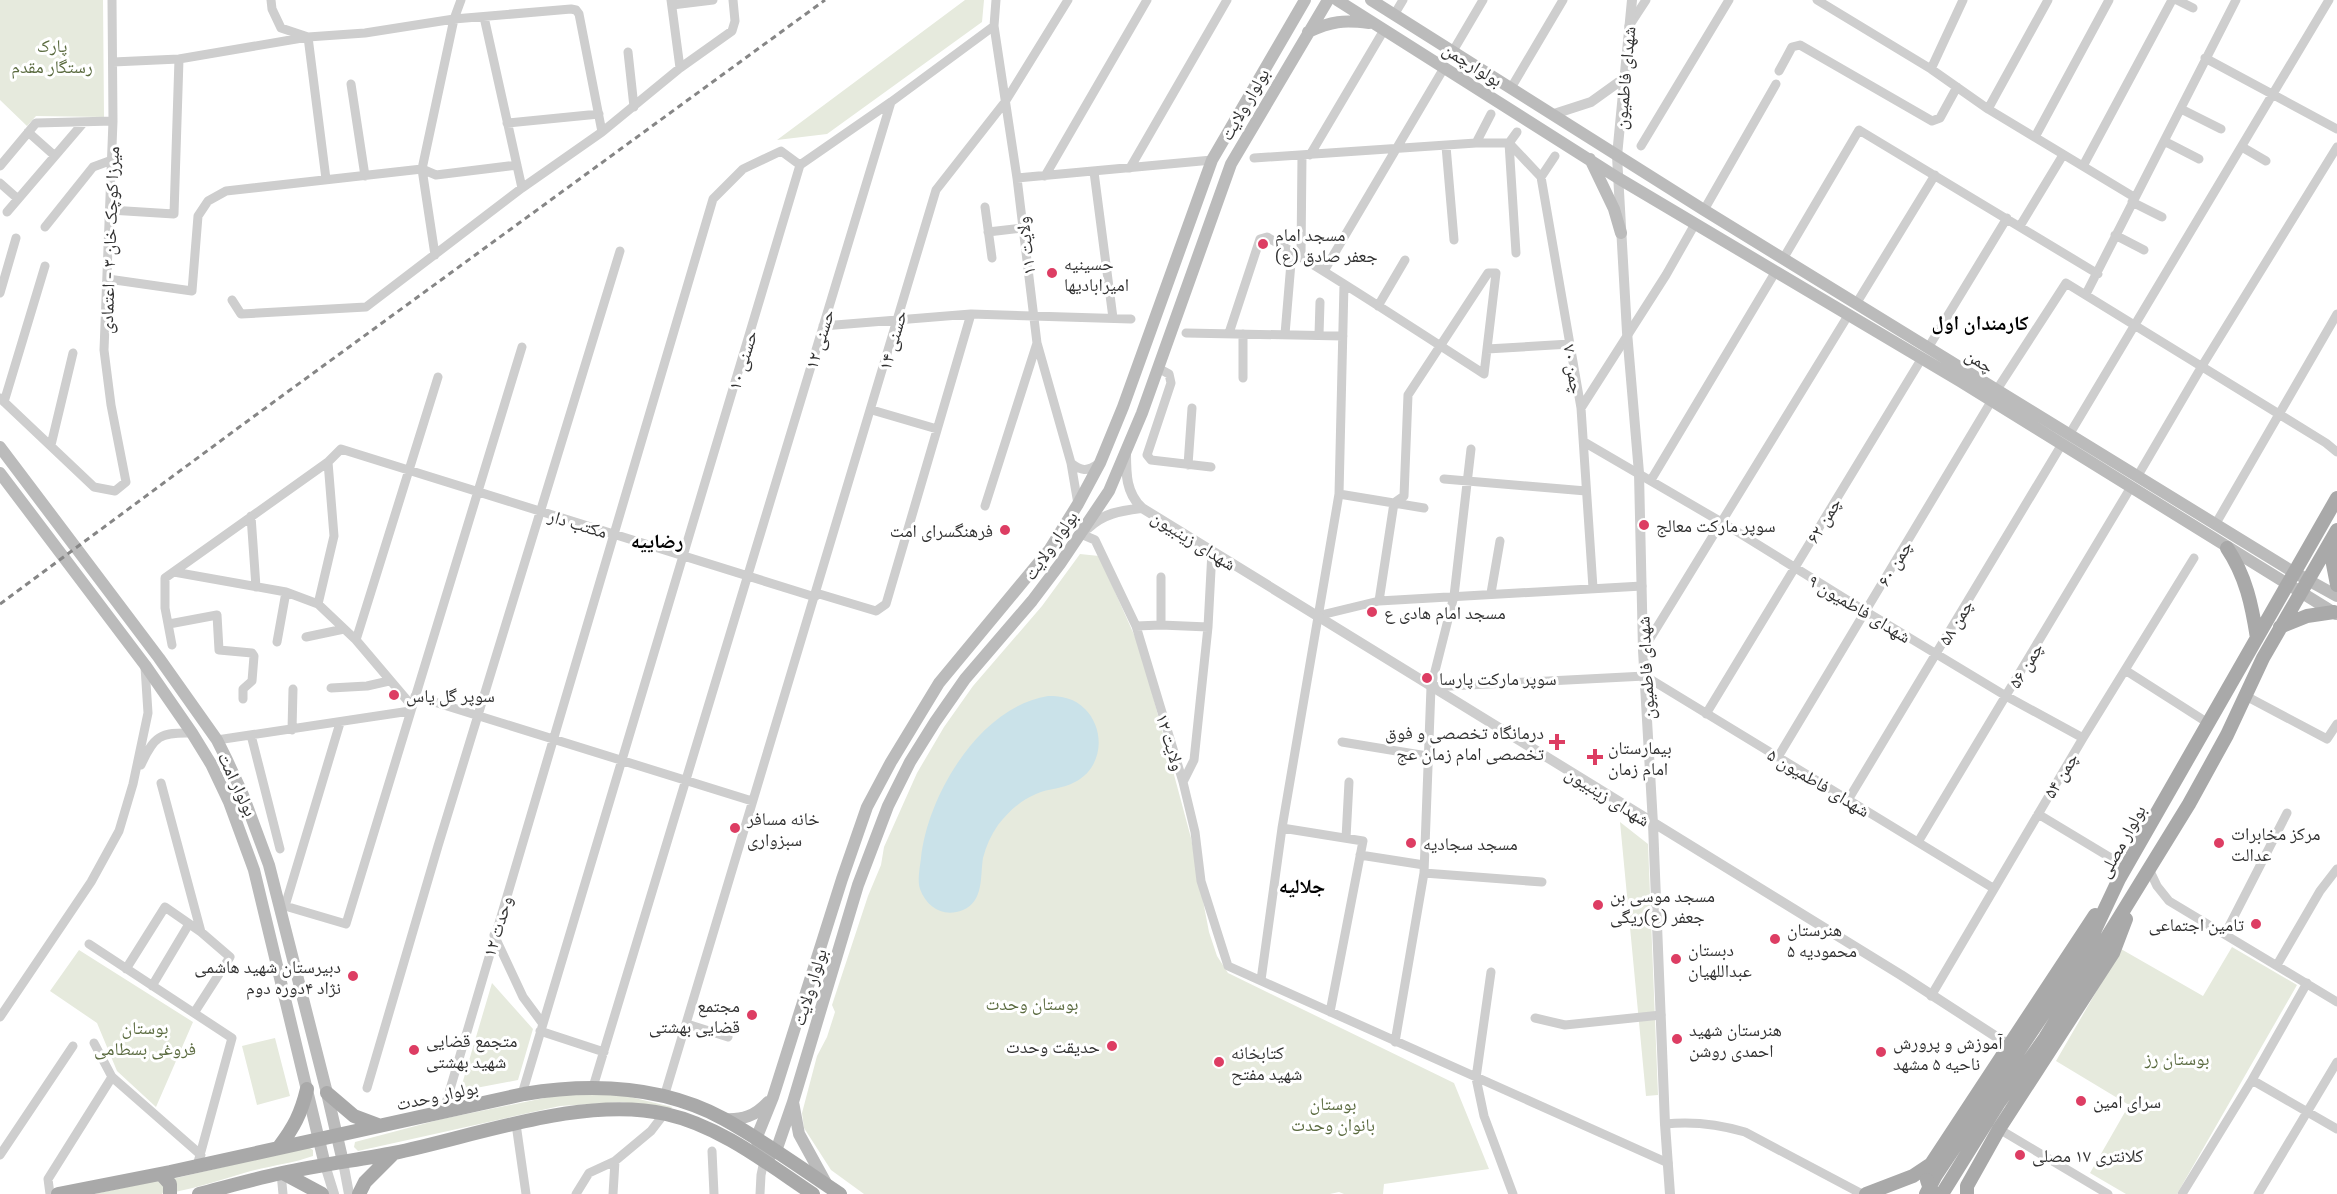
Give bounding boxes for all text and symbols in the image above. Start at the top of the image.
street label: شهدای فاطمیون [1609,25,1640,131]
park label: پارک رستگار مقدم [11,34,93,79]
street label: بولوارچمن [1439,37,1507,92]
street label: بولوار ولایت [1215,64,1274,144]
street label: میرزا کوچک خان ۳ - اعتمادی [95,146,124,334]
street label: ولایت ۱۱ [1010,215,1040,277]
place label: مسجد امام جعفر صادق (ع) [1275,223,1378,267]
marker: مسجد امام جعفر صادق (ع) [1256,237,1270,251]
place label: حسینیه امیرابادیها [1064,252,1129,296]
marker: حسینیه امیرابادیها [1045,266,1059,280]
street label: حسنی ۱۲ [800,307,839,372]
street label: حسنی ۱۴ [873,308,912,373]
district label: کارمندان اول [1931,310,2029,335]
street label: حسنی ۱۰ [723,328,762,393]
street label: چمن ۷۰ [1558,343,1589,395]
street label: چمن [1961,343,1998,378]
street label: چمن ۶۲ [1801,493,1846,547]
street label: مکتب دار [545,503,610,543]
street label: شهدای زینبیون [1147,505,1240,576]
street label: بولوار ولایت [1018,506,1082,584]
place label: سوپر مارکت معالج [1656,514,1776,538]
marker: سوپر مارکت معالج [1637,518,1651,532]
place label: فرهنگسرای امت [890,519,993,542]
marker: فرهنگسرای امت [998,523,1012,537]
district label: رضاییه [631,528,683,553]
street label: چمن ۶۰ [1872,536,1917,590]
street label: شهدای فاطمیون ۹ [1804,569,1915,648]
street label: چمن ۵۸ [1933,595,1978,649]
place label: مسجد امام هادی ع [1384,601,1506,625]
marker: مسجد امام هادی ع [1365,605,1379,619]
street label: شهدای فاطمیون [1631,616,1660,720]
street label: چمن ۵۶ [2003,638,2048,692]
place label: سوپر مارکت پارسا [1439,667,1557,690]
marker: سوپر مارکت پارسا [1420,671,1434,685]
place label: سوپر گل یاس [406,684,495,707]
marker: سوپر گل یاس [387,688,401,702]
street label: ولایت ۱۲ [1152,711,1190,773]
place label: درمانگاه تخصصی و فوق تخصصی امام زمان عج [1385,721,1544,766]
marker: درمانگاه تخصصی و فوق تخصصی امام زمان عج [1548,733,1566,751]
place label: بیمارستان امام زمان [1608,736,1672,781]
street label: شهدای فاطمیون ۵ [1763,743,1874,822]
marker: بیمارستان امام زمان [1586,748,1604,766]
street label: چمن ۵۴ [2038,748,2083,802]
street label: بولوار امت [213,749,262,820]
street label: شهدای زینبیون [1561,761,1654,832]
street label: بولوار مصلی [2092,801,2151,882]
place label: خانه مسافر سبزواری [746,807,820,851]
marker: خانه مسافر سبزواری [728,821,742,835]
place label: مرکز مخابرات عدالت [2231,822,2320,865]
place label: مسجد سجادیه [1423,832,1518,854]
marker: مسجد سجادیه [1404,836,1418,850]
marker: مرکز مخابرات عدالت [2212,836,2226,850]
district label: جلالیه [1279,873,1325,898]
place label: مسجد موسی بن جعفر (ع)ریگی [1610,884,1715,928]
street label: وحدت ۱۲ [477,893,517,959]
marker: مسجد موسی بن جعفر (ع)ریگی [1591,898,1605,912]
place label: تامین اجتماعی [2148,913,2244,936]
marker: تامین اجتماعی [2249,917,2263,931]
place label: هنرستان محمودیه ۵ [1787,918,1857,961]
marker: هنرستان محمودیه ۵ [1768,932,1782,946]
place label: دبستان عبداللهیان [1688,938,1752,982]
street label: بولوار ولایت [787,946,832,1028]
marker: دبستان عبداللهیان [1669,952,1683,966]
place label: دبیرستان شهید هاشمی نژاد ۴دوره دوم [194,955,341,1000]
marker: دبیرستان شهید هاشمی نژاد ۴دوره دوم [346,969,360,983]
park label: بوستان وحدت [985,992,1079,1015]
place label: مجتمع قضایی بهشتی [649,994,740,1038]
marker: مجتمع قضایی بهشتی [745,1008,759,1022]
park label: بوستان فروغی بسطامی [94,1016,196,1060]
place label: هنرستان شهید احمدی روشن [1689,1018,1782,1062]
place label: متجمع قضایی شهید بهشتی [426,1029,517,1073]
place label: آموزش و پرورش ناحیه ۵ مشهد [1893,1031,2003,1074]
marker: هنرستان شهید احمدی روشن [1670,1032,1684,1046]
place label: حدیقت وحدت [1006,1035,1100,1057]
marker: حدیقت وحدت [1105,1039,1119,1053]
place label: کتابخانه شهید مفتح [1231,1041,1302,1086]
marker: متجمع قضایی شهید بهشتی [407,1043,421,1057]
marker: آموزش و پرورش ناحیه ۵ مشهد [1874,1045,1888,1059]
park label: بوستان رز [2144,1047,2209,1070]
marker: کتابخانه شهید مفتح [1212,1055,1226,1069]
street label: بولوار وحدت [394,1076,480,1115]
place label: سرای امین [2093,1090,2161,1113]
park label: بوستان بانوان وحدت [1291,1092,1375,1136]
marker: سرای امین [2074,1094,2088,1108]
place label: کلانتری ۱۷ مصلی [2032,1144,2144,1167]
marker: کلانتری ۱۷ مصلی [2013,1148,2027,1162]

